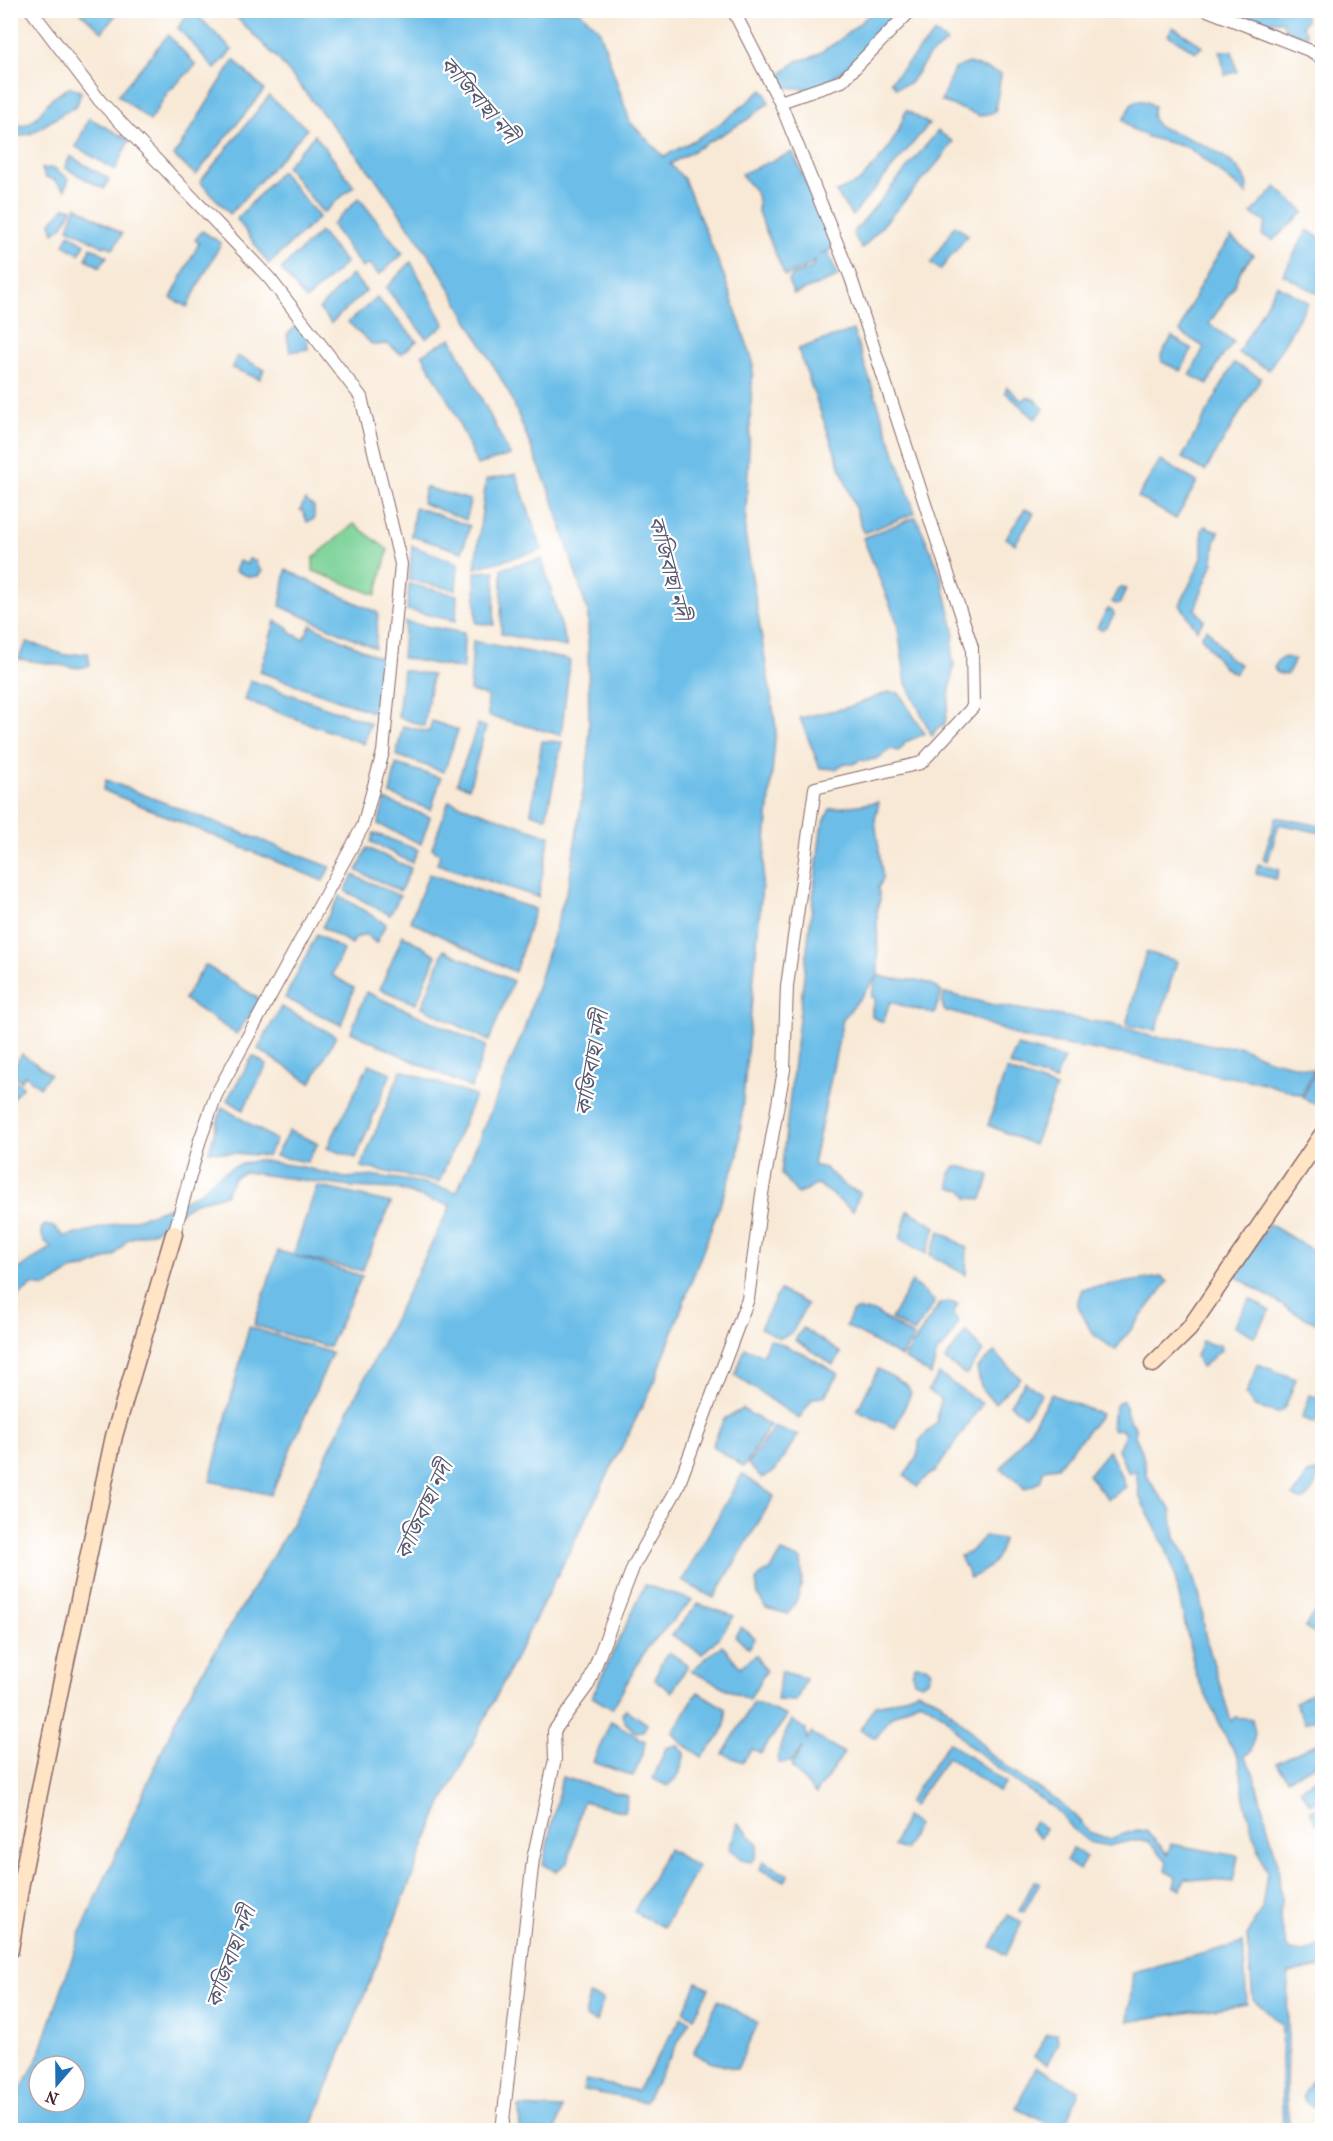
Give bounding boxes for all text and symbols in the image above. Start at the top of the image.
water label: কাজিবাছা নদী [434,51,526,151]
water label: কাজিবাছা নদী [643,513,697,625]
water label: কাজিবাছা নদী [569,1006,614,1117]
water label: কাজিবাছা নদী [389,1454,459,1564]
water label: কাজিবাছা নদী [200,1900,262,2011]
north arrow [27,2054,87,2114]
text: N [42,2086,61,2109]

